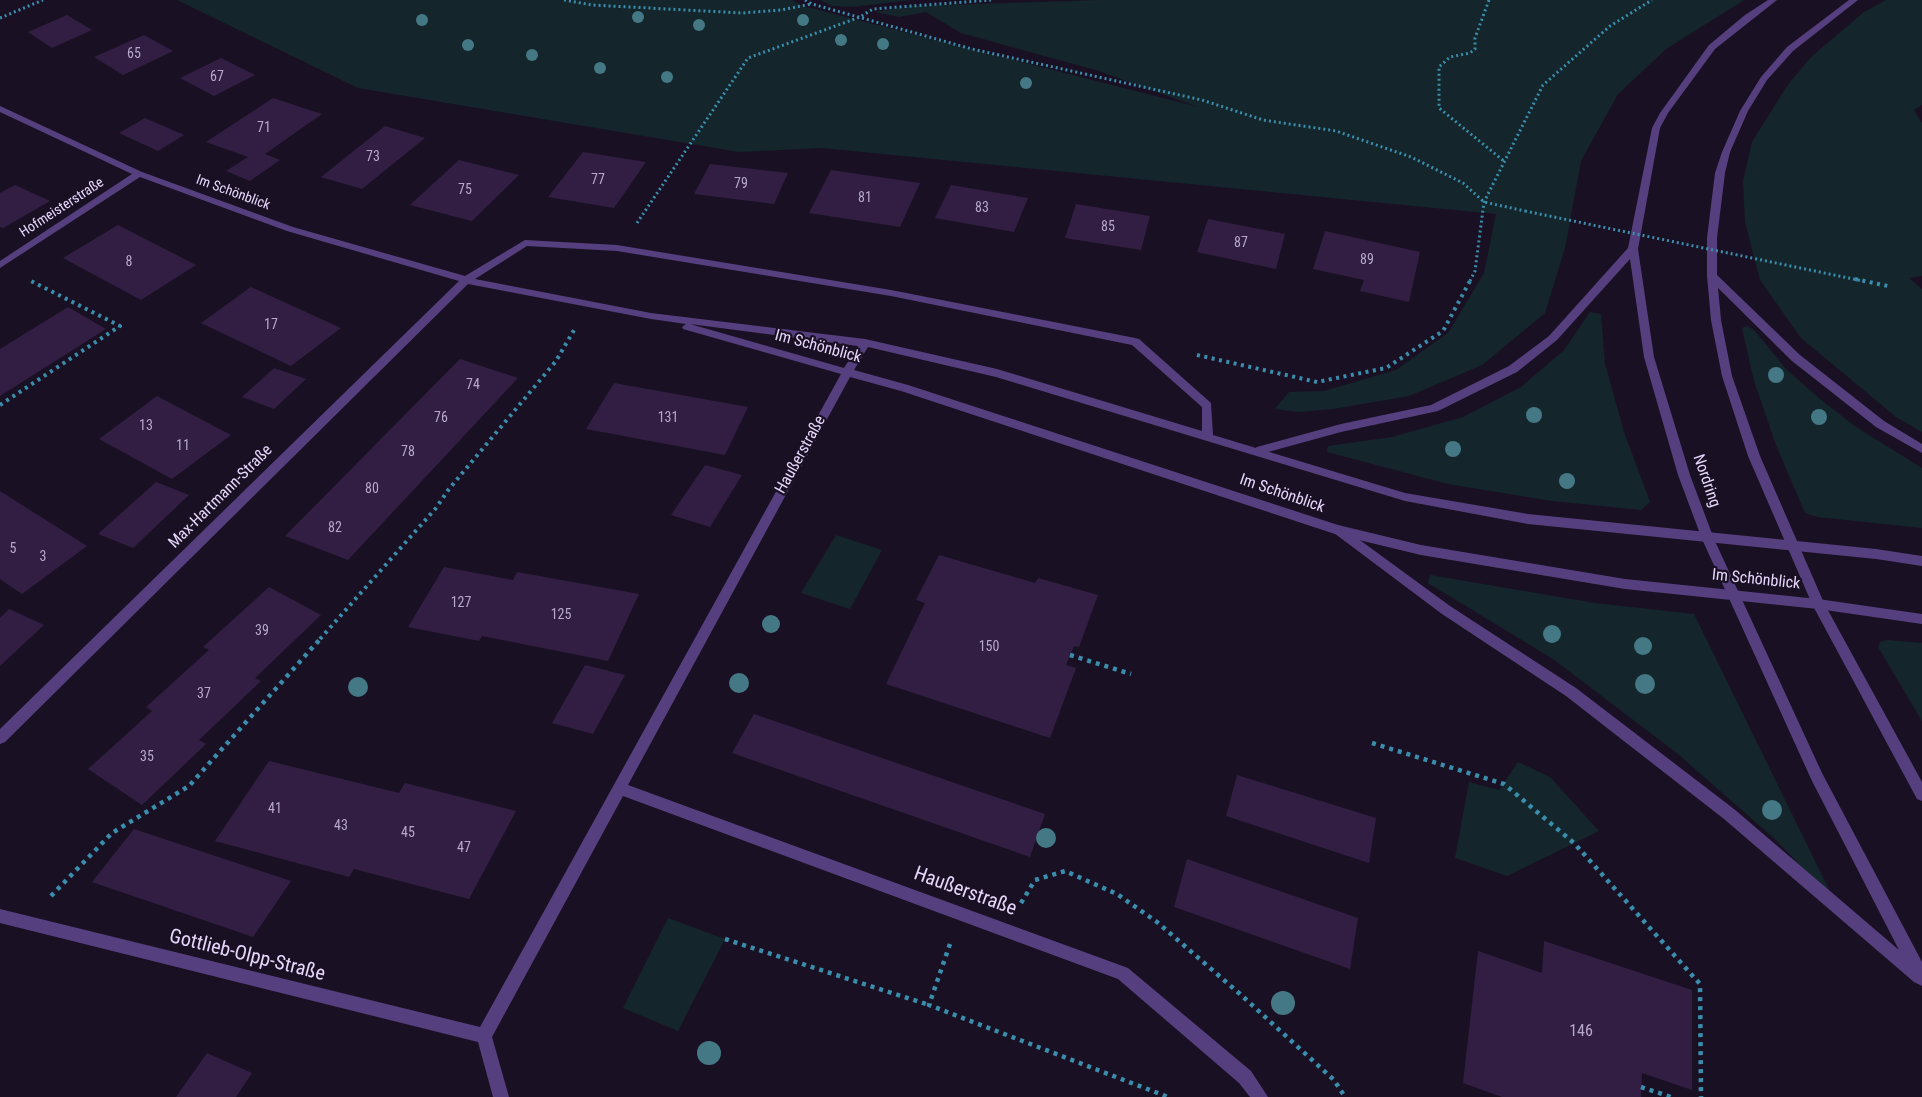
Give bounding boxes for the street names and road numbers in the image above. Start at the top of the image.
street label: Im Schönblick [194,172,272,214]
street label: Hofmeisterstraße [17,175,107,241]
street label: Im Schönblick [773,326,863,368]
street label: Haußerstraße [772,413,830,497]
street label: Max-Hartmann-Straße [165,441,277,553]
street label: Nordring [1688,452,1724,510]
street label: Im Schönblick [1237,470,1327,518]
street label: Im Schönblick [1711,566,1801,594]
street label: Haußerstraße [910,862,1020,922]
street label: Gottlieb-Olpp-Straße [167,925,327,987]

